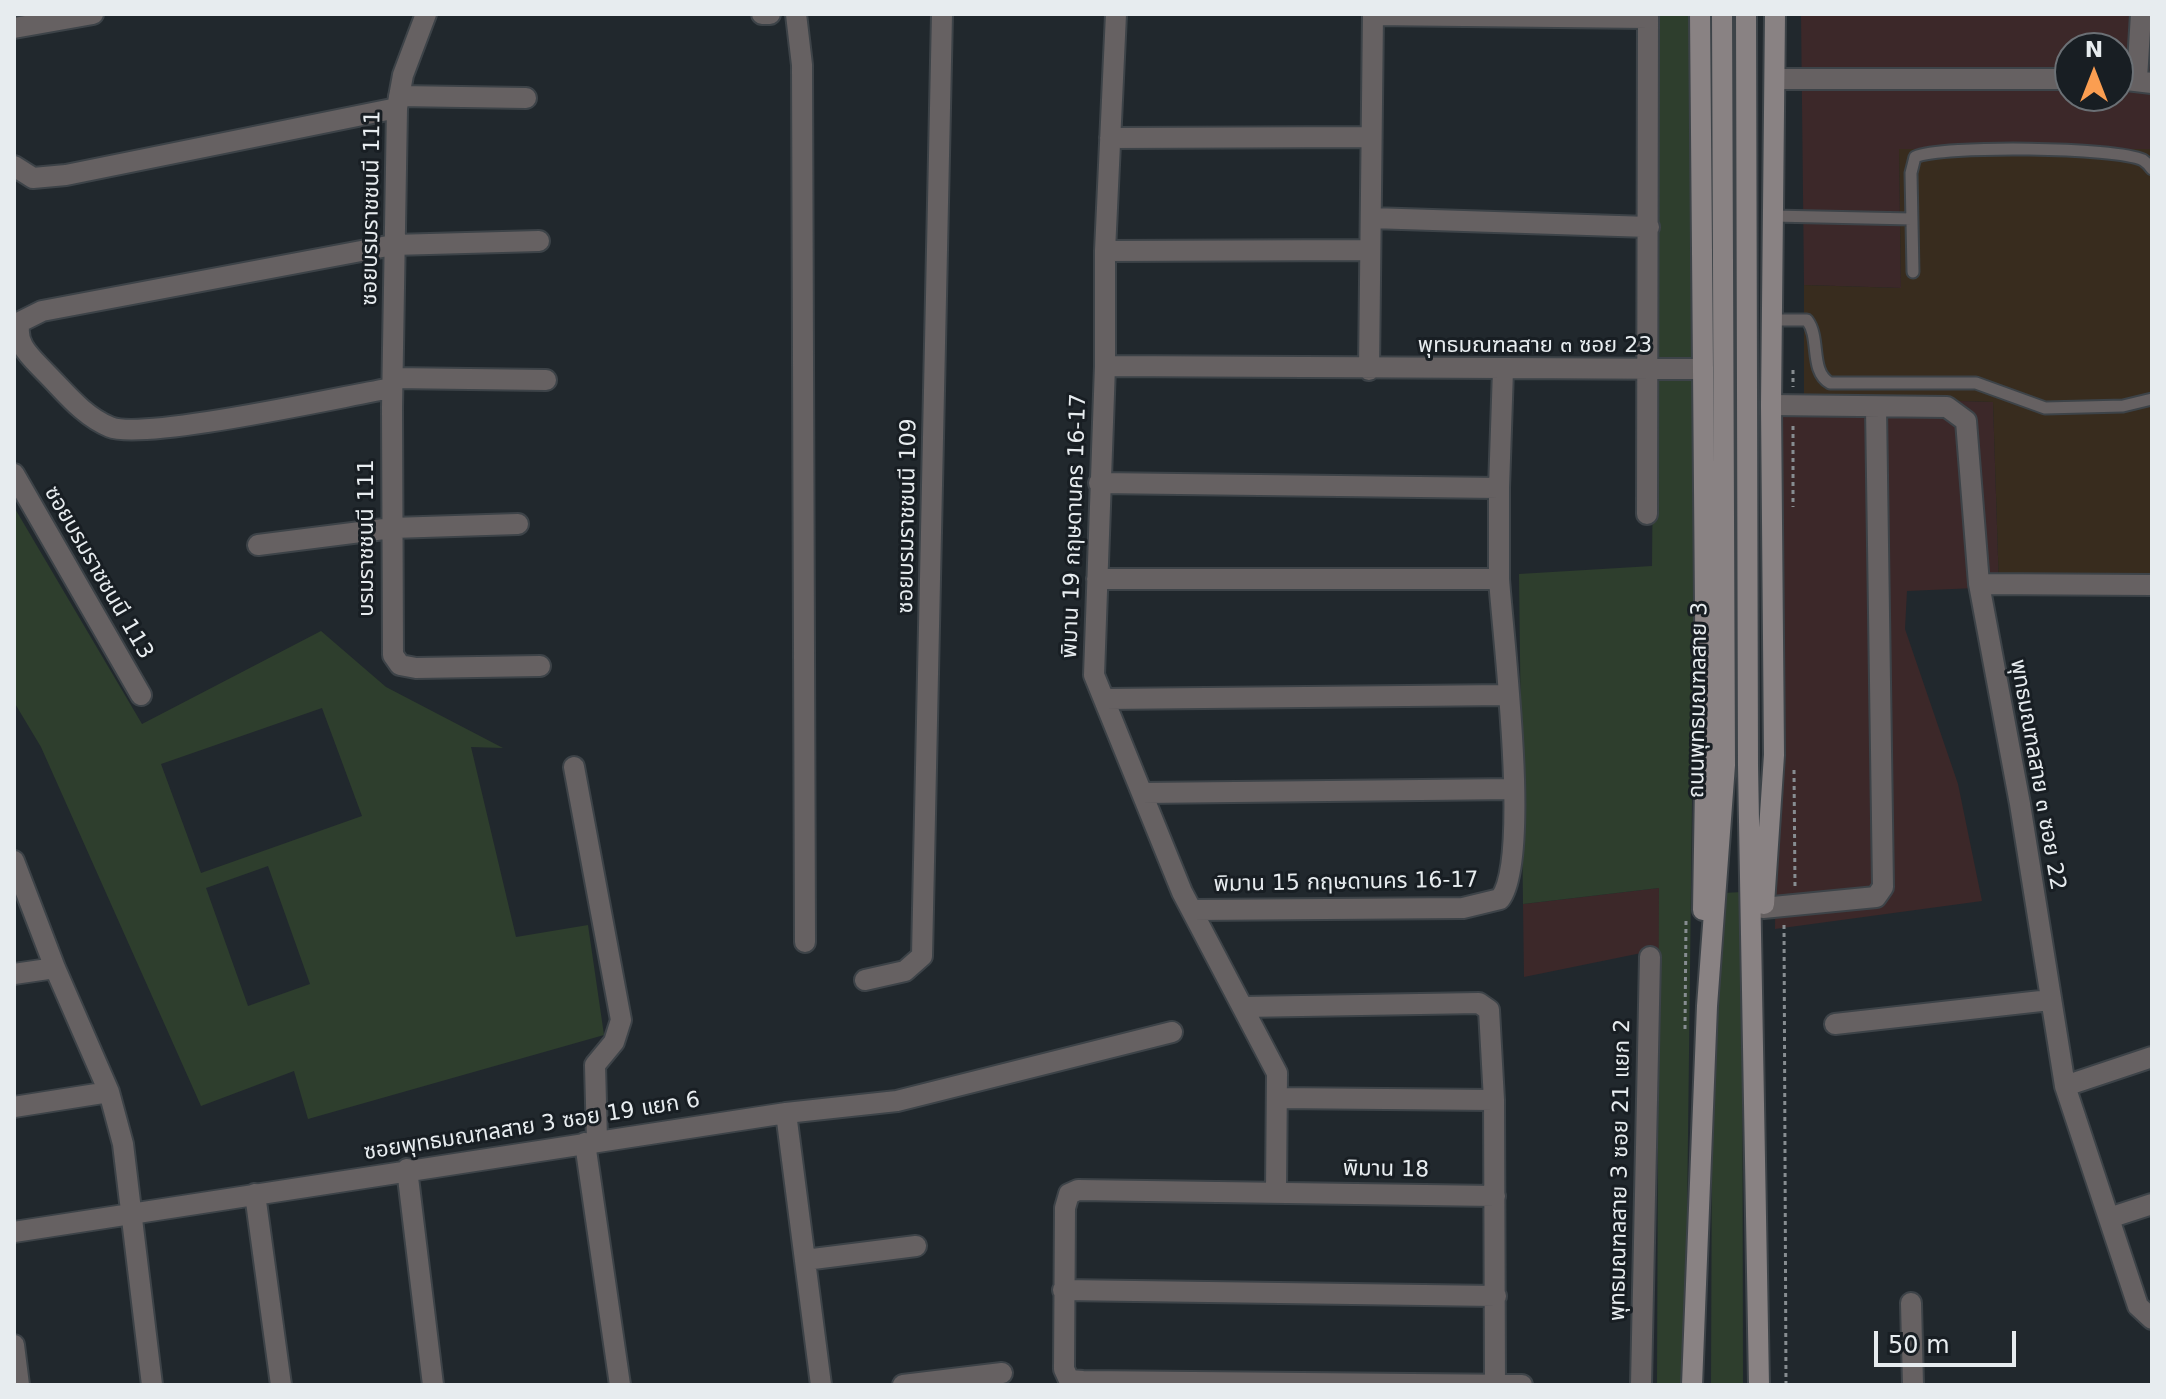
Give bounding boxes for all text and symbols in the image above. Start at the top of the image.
north arrow [2054,32,2134,112]
text: N [2085,37,2103,62]
street label: ซอยบรมราชชนนี 111 [357,110,387,306]
street label: พุทธมณฑลสาย ๓ ซอย 23 [1418,333,1652,359]
street label: พิมาน 19 กฤษดานคร 16-17 [1057,393,1093,659]
street label: ซอยบรมราชชนนี 109 [893,418,923,614]
street label: บรมราชชนนี 111 [354,459,380,617]
street label: ซอยบรมราชชนนี 113 [38,482,158,664]
street label: ถนนพุทธมณฑลสาย 3 [1684,602,1714,798]
street label: พุทธมณฑลสาย ๓ ซอย 22 [2004,657,2070,893]
street label: พิมาน 15 กฤษดานคร 16-17 [1213,867,1479,899]
street label: พุทธมณฑลสาย 3 ซอย 21 แยก 2 [1605,1019,1637,1321]
street label: ซอยพุทธมณฑลสาย 3 ซอย 19 แยก 6 [362,1087,702,1167]
street label: พิมาน 18 [1343,1156,1429,1184]
scale bar [1878,1315,2020,1365]
text: 50 m [1888,1331,1950,1359]

